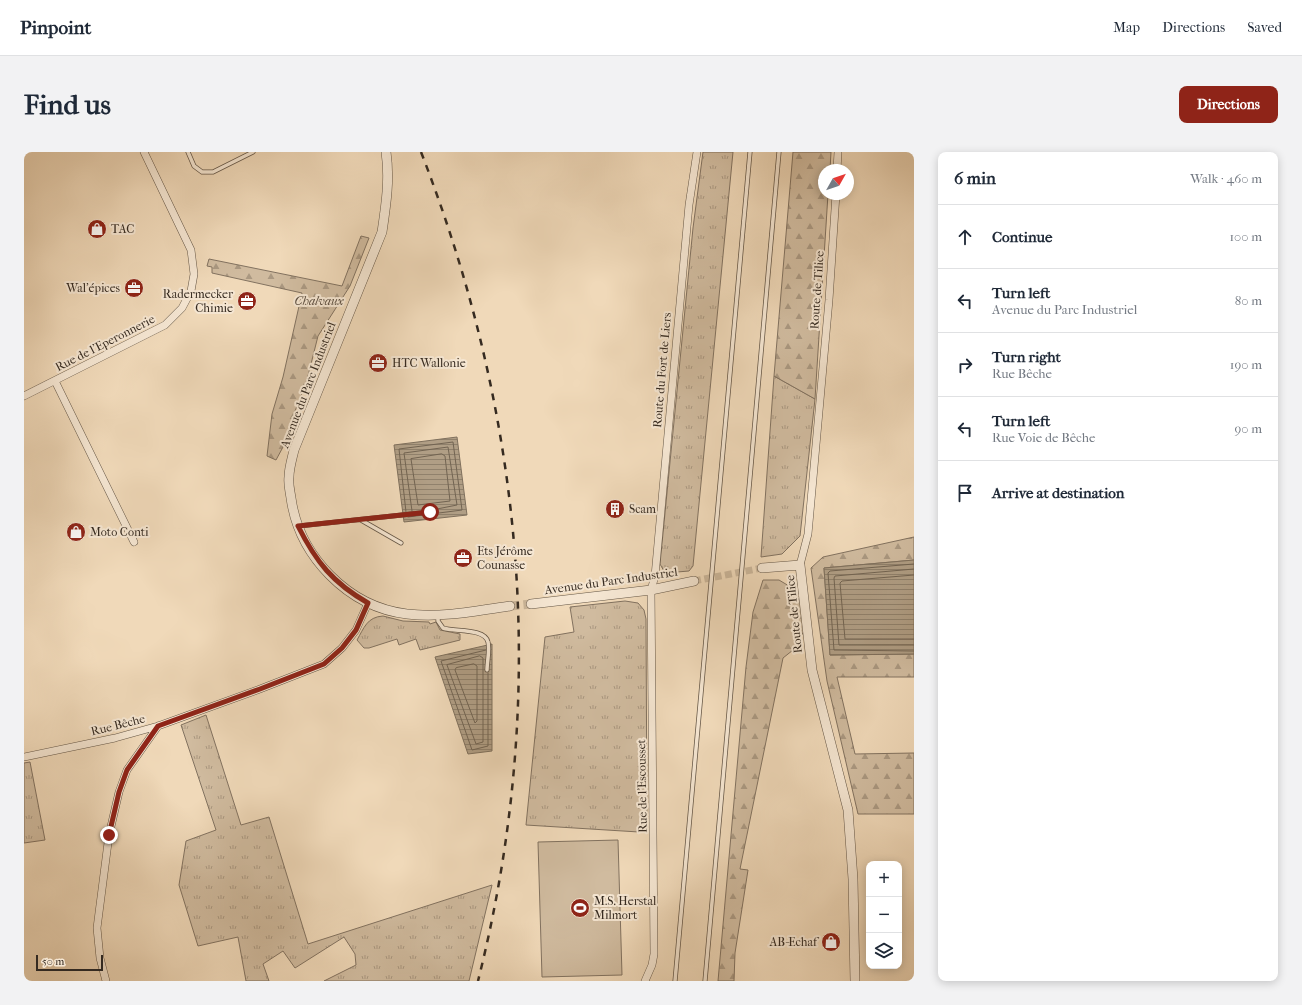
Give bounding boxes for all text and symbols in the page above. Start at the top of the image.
text: Pinpoint [20,17,91,39]
text: Map [1113,19,1140,36]
text: Directions [1162,19,1225,36]
text: Saved [1247,19,1282,36]
button: Directions [1179,86,1278,123]
text: Find us [24,88,111,121]
north arrow [818,164,854,200]
text: 6 min [954,168,996,188]
text: Walk · 460 m [1190,171,1262,186]
shop icon: TAC [86,218,108,240]
place label: TAC [111,222,134,236]
icon: ahead [954,226,976,248]
text: Continue [992,228,1052,246]
text: 100 m [1229,229,1262,244]
street label: Route de Tilice [807,250,827,330]
office icon: Wal’épices [123,277,145,299]
place label: Wal’épices [65,281,121,295]
text: Turn left [992,284,1050,302]
place label: Radermecker Chimie [163,287,234,315]
office icon: Radermecker Chimie [236,290,258,312]
icon: left [954,290,976,312]
text: 80 m [1235,293,1262,308]
park label: Chalvaux [294,294,345,308]
text: Avenue du Parc Industriel [992,302,1137,317]
street label: Route du Fort de Liers [650,311,674,428]
street label: Rue de l'Eperonnerie [53,312,157,374]
street label: Avenue du Parc Industriel [277,319,339,451]
text: Turn right [992,348,1061,366]
office icon: HTC Wallonie [367,352,389,374]
icon: right [954,354,976,376]
place label: HTC Wallonie [392,356,466,370]
text: 190 m [1230,357,1262,372]
text: Rue Bêche [992,366,1052,381]
text: Turn left [992,412,1050,430]
icon: left [954,418,976,440]
text: 90 m [1234,421,1262,436]
text: Rue Voie de Bêche [992,430,1095,445]
icon: arrive [954,482,976,504]
text: Arrive at destination [992,484,1124,502]
building icon: Scam [604,498,626,520]
place label: Scam [629,502,656,516]
route start [421,503,439,521]
shop icon: Moto Conti [65,521,87,543]
place label: Moto Conti [90,525,149,539]
place label: Ets Jérôme Counasse [477,544,533,572]
office icon: Ets Jérôme Counasse [452,547,474,569]
street label: Avenue du Parc Industriel [543,565,679,597]
street label: Route de Tilice [783,574,805,654]
street label: Rue Bêche [89,711,147,738]
street label: Rue de l'Escousset [634,738,650,833]
route end [100,826,118,844]
map controls [866,861,902,969]
button: + [866,861,902,897]
place label: M.S. Herstal Milmort [594,894,657,922]
sports icon: M.S. Herstal Milmort [569,897,591,919]
button: − [866,897,902,933]
shop icon: AB-Echaf [820,931,842,953]
button: layers [866,933,902,969]
place label: AB-Echaf [768,935,820,949]
scale bar [36,953,103,972]
text: 50 m [42,955,64,968]

